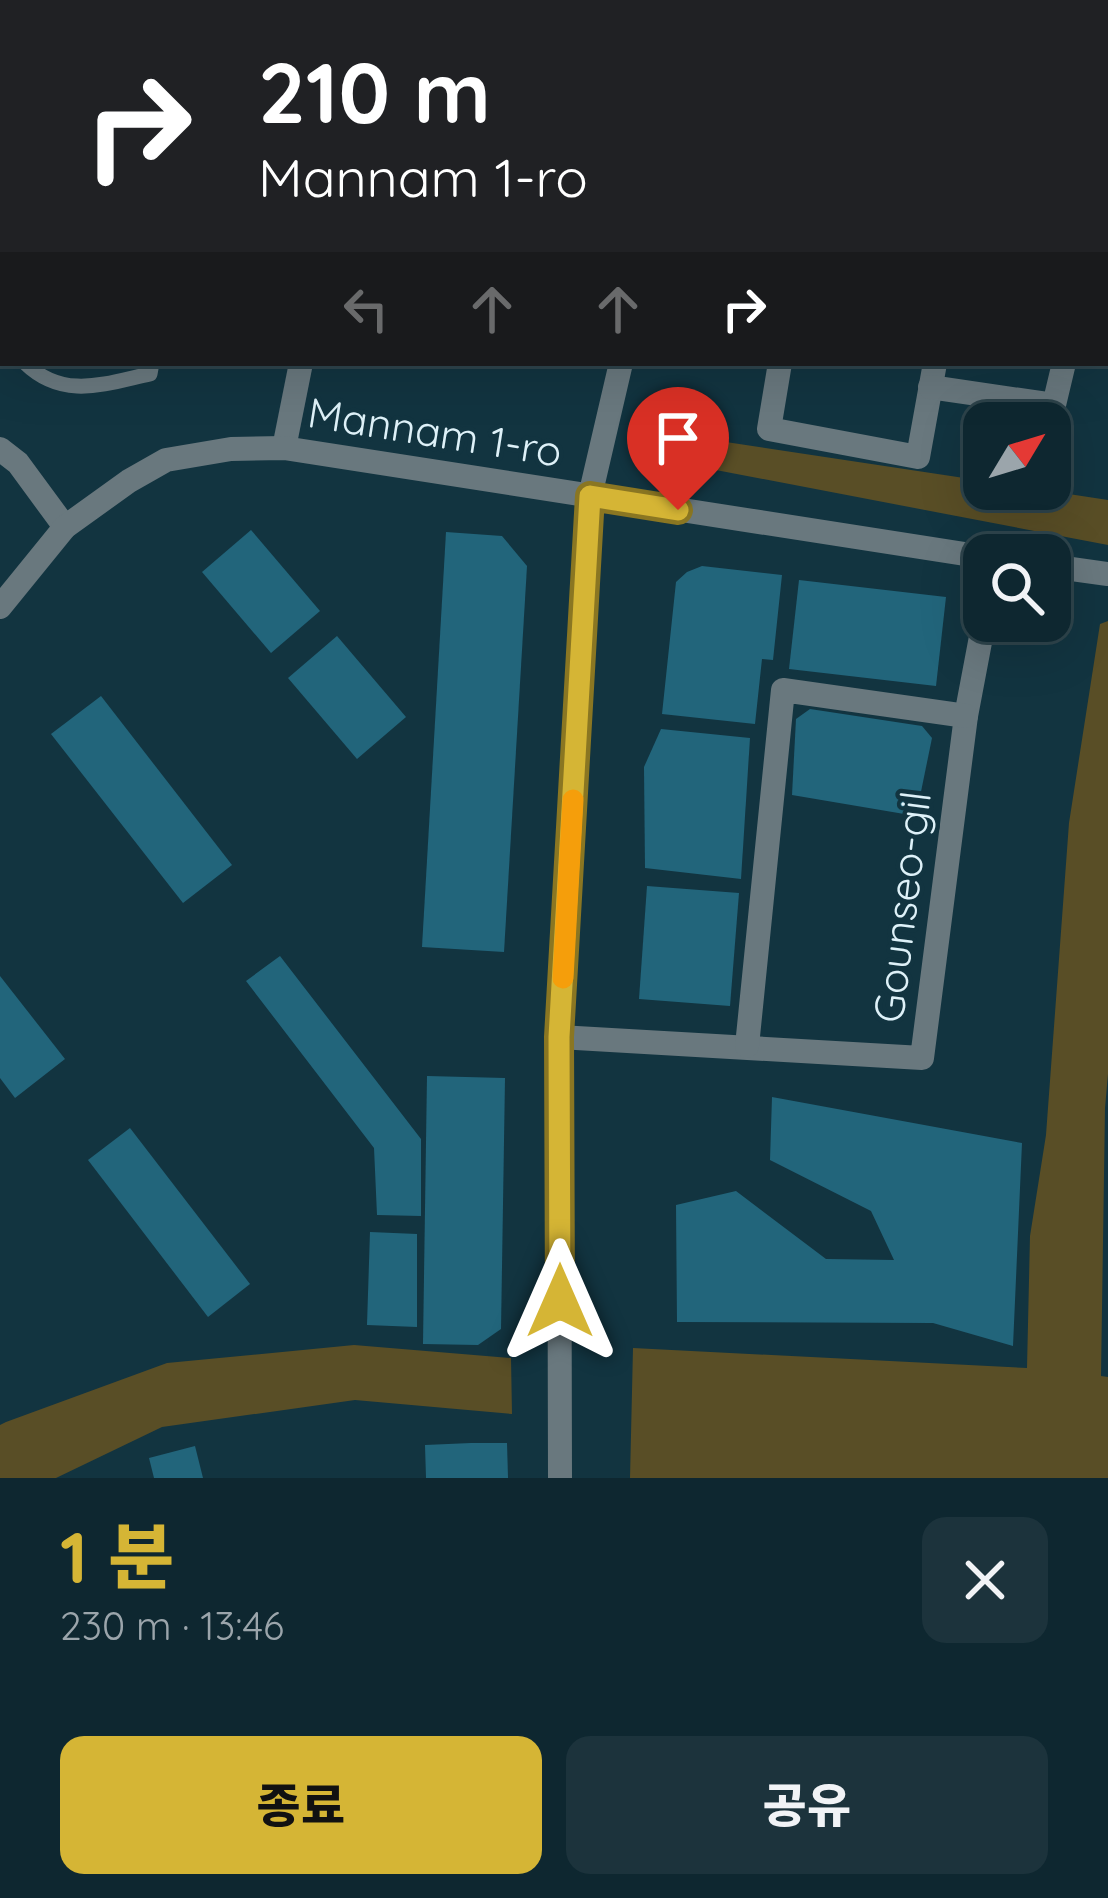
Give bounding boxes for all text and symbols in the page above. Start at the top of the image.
text: 210 m [258,39,491,144]
icon: right [60,48,216,204]
text: Mannam 1-ro [258,143,588,211]
icon: left [333,276,399,342]
icon: ahead [459,276,525,342]
icon: ahead [585,276,651,342]
icon: right [711,276,777,342]
street label: Mannam 1-ro [304,385,566,478]
pin [627,387,729,510]
north arrow [963,402,1071,510]
map controls [963,402,1071,642]
icon: arrive [645,405,711,471]
button: search [963,534,1071,642]
street label: Gounseo-gil [861,788,942,1026]
position arrow [497,1238,623,1364]
text: 1 분 [60,1511,174,1601]
button: close [922,1517,1048,1643]
text: 230 m · 13:46 [60,1601,284,1650]
button: 종료 [60,1736,542,1874]
button: 공유 [566,1736,1048,1874]

